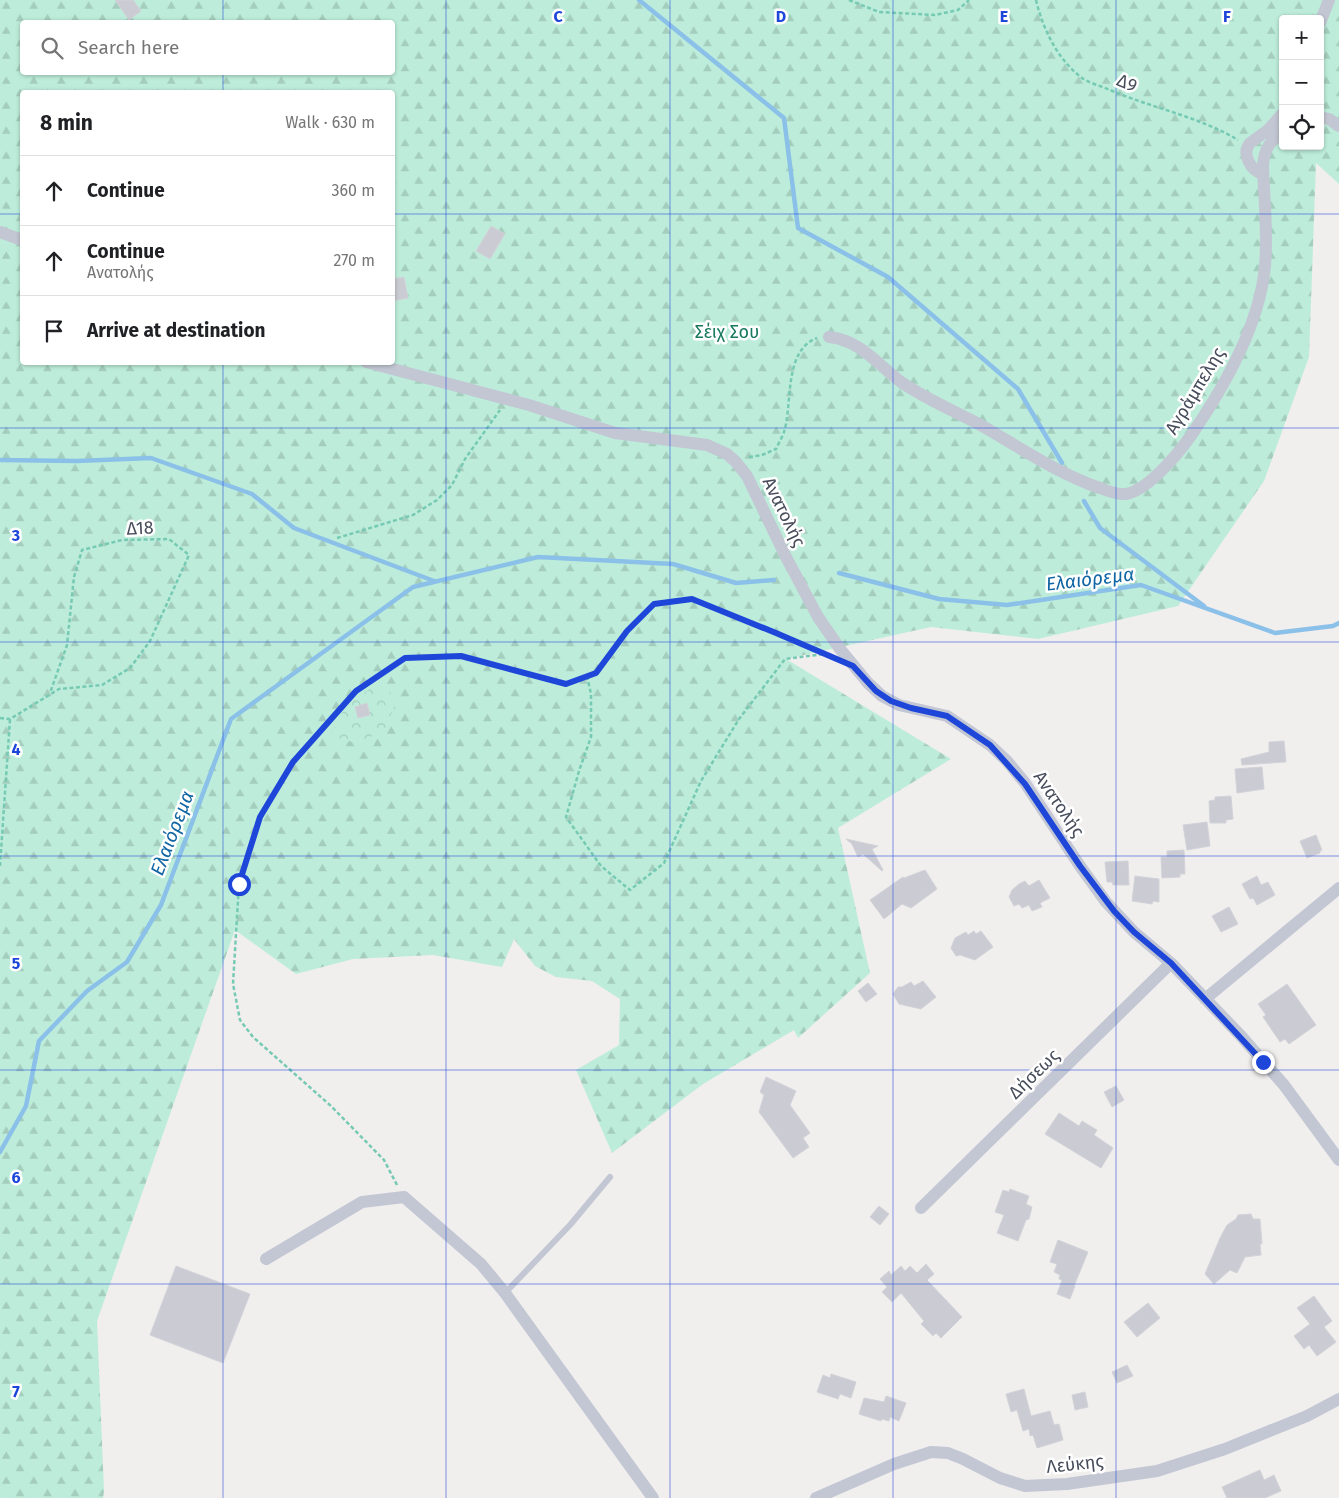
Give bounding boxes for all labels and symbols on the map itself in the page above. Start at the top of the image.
text: C [553,7,563,26]
text: D [776,7,786,26]
text: E [1000,7,1008,26]
text: F [1223,7,1231,26]
street label: Δ9 [1114,69,1140,97]
park label: Σέιχ Σου [695,321,759,343]
street label: Αγράμπελης [1160,343,1230,438]
street label: Ανατολής [758,473,811,551]
street label: Δ18 [126,516,154,540]
text: 3 [11,526,20,545]
water label: Ελαιόρεμα [1045,562,1135,596]
text: 4 [11,740,21,759]
street label: Ανατολής [1029,767,1089,842]
water label: Ελαιόρεμα [145,787,199,879]
route start [228,873,251,896]
text: 5 [12,954,21,973]
street label: Δήσεως [1004,1044,1064,1103]
route end [1252,1051,1275,1074]
text: 6 [11,1168,21,1187]
text: 7 [12,1382,20,1401]
street label: Λεύκης [1045,1450,1105,1478]

